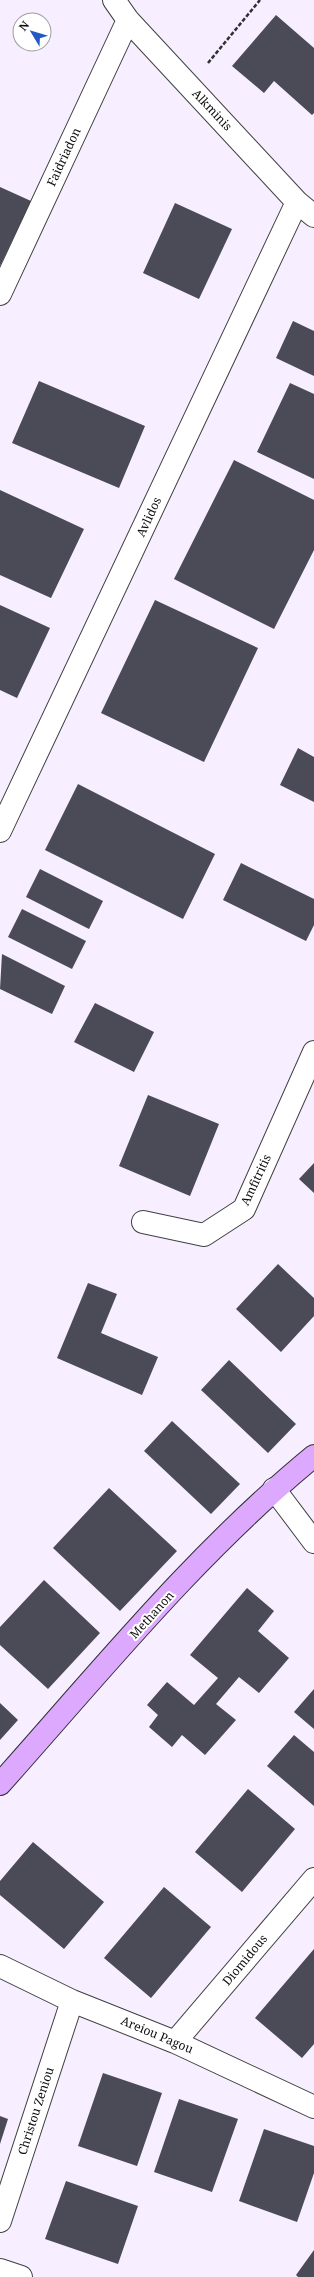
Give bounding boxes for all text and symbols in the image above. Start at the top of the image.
north arrow [12,12,52,52]
text: N [15,17,33,34]
street label: Alkminis [189,85,236,134]
street label: Faidriadon [43,124,85,189]
street label: Avlidos [132,494,165,539]
street label: Amfitritis [236,1151,275,1208]
street label: Methanon [126,1587,178,1642]
street label: Diomidous [218,1930,271,1989]
street label: Areiou Pagou [118,2012,196,2058]
street label: Christou Zeniou [13,2064,58,2157]

